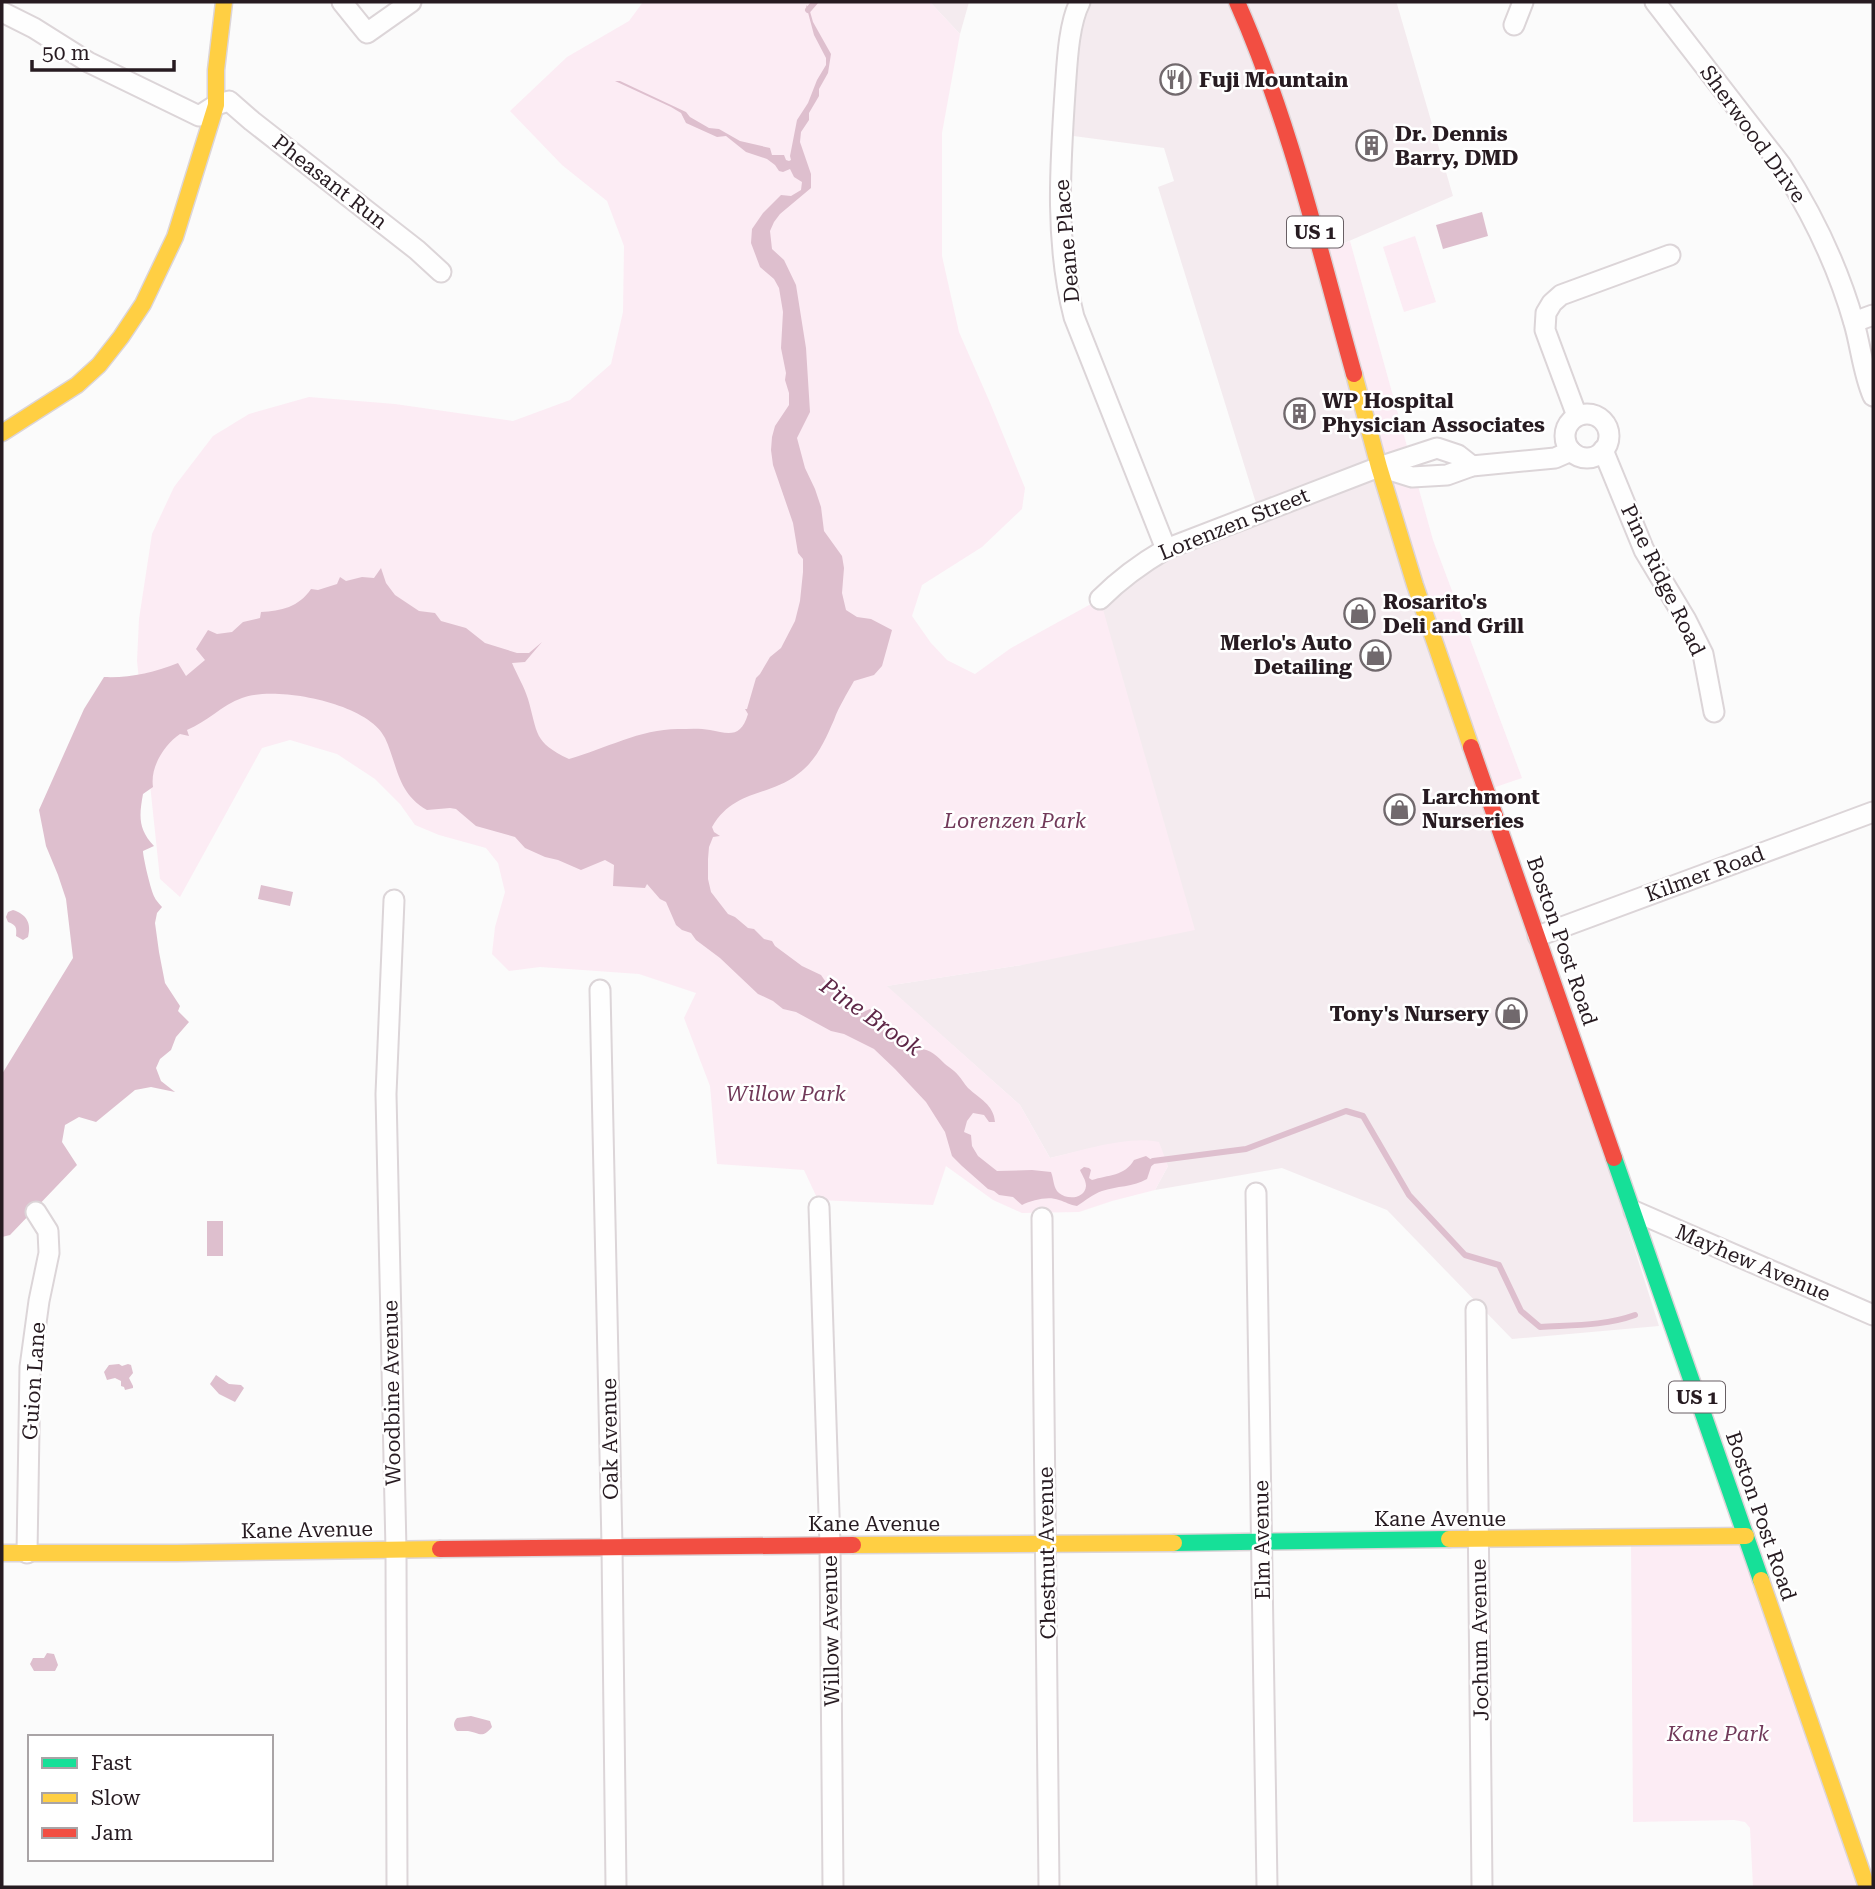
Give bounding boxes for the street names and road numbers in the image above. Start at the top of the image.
street label: Sherwood Drive [1695,61,1811,207]
street label: Pheasant Run [268,130,392,234]
street label: Deane Place [1050,178,1084,304]
road number: US 1 [1287,216,1343,248]
street label: Lorenzen Street [1155,483,1313,565]
street label: Pine Ridge Road [1616,500,1710,660]
street label: Kilmer Road [1642,841,1768,907]
street label: Boston Post Road [1522,853,1602,1029]
street label: Mayhew Avenue [1672,1220,1834,1306]
street label: Woodbine Avenue [378,1300,406,1486]
street label: Guion Lane [18,1321,50,1441]
street label: Oak Avenue [597,1378,623,1500]
road number: US 1 [1669,1382,1725,1413]
street label: Boston Post Road [1721,1428,1801,1604]
street label: Chestnut Avenue [1033,1466,1061,1640]
street label: Elm Avenue [1249,1480,1275,1600]
street label: Kane Avenue [1374,1507,1506,1531]
street label: Kane Avenue [808,1512,940,1536]
street label: Kane Avenue [241,1517,373,1543]
street label: Willow Avenue [818,1555,844,1707]
street label: Jochum Avenue [1467,1559,1493,1721]

